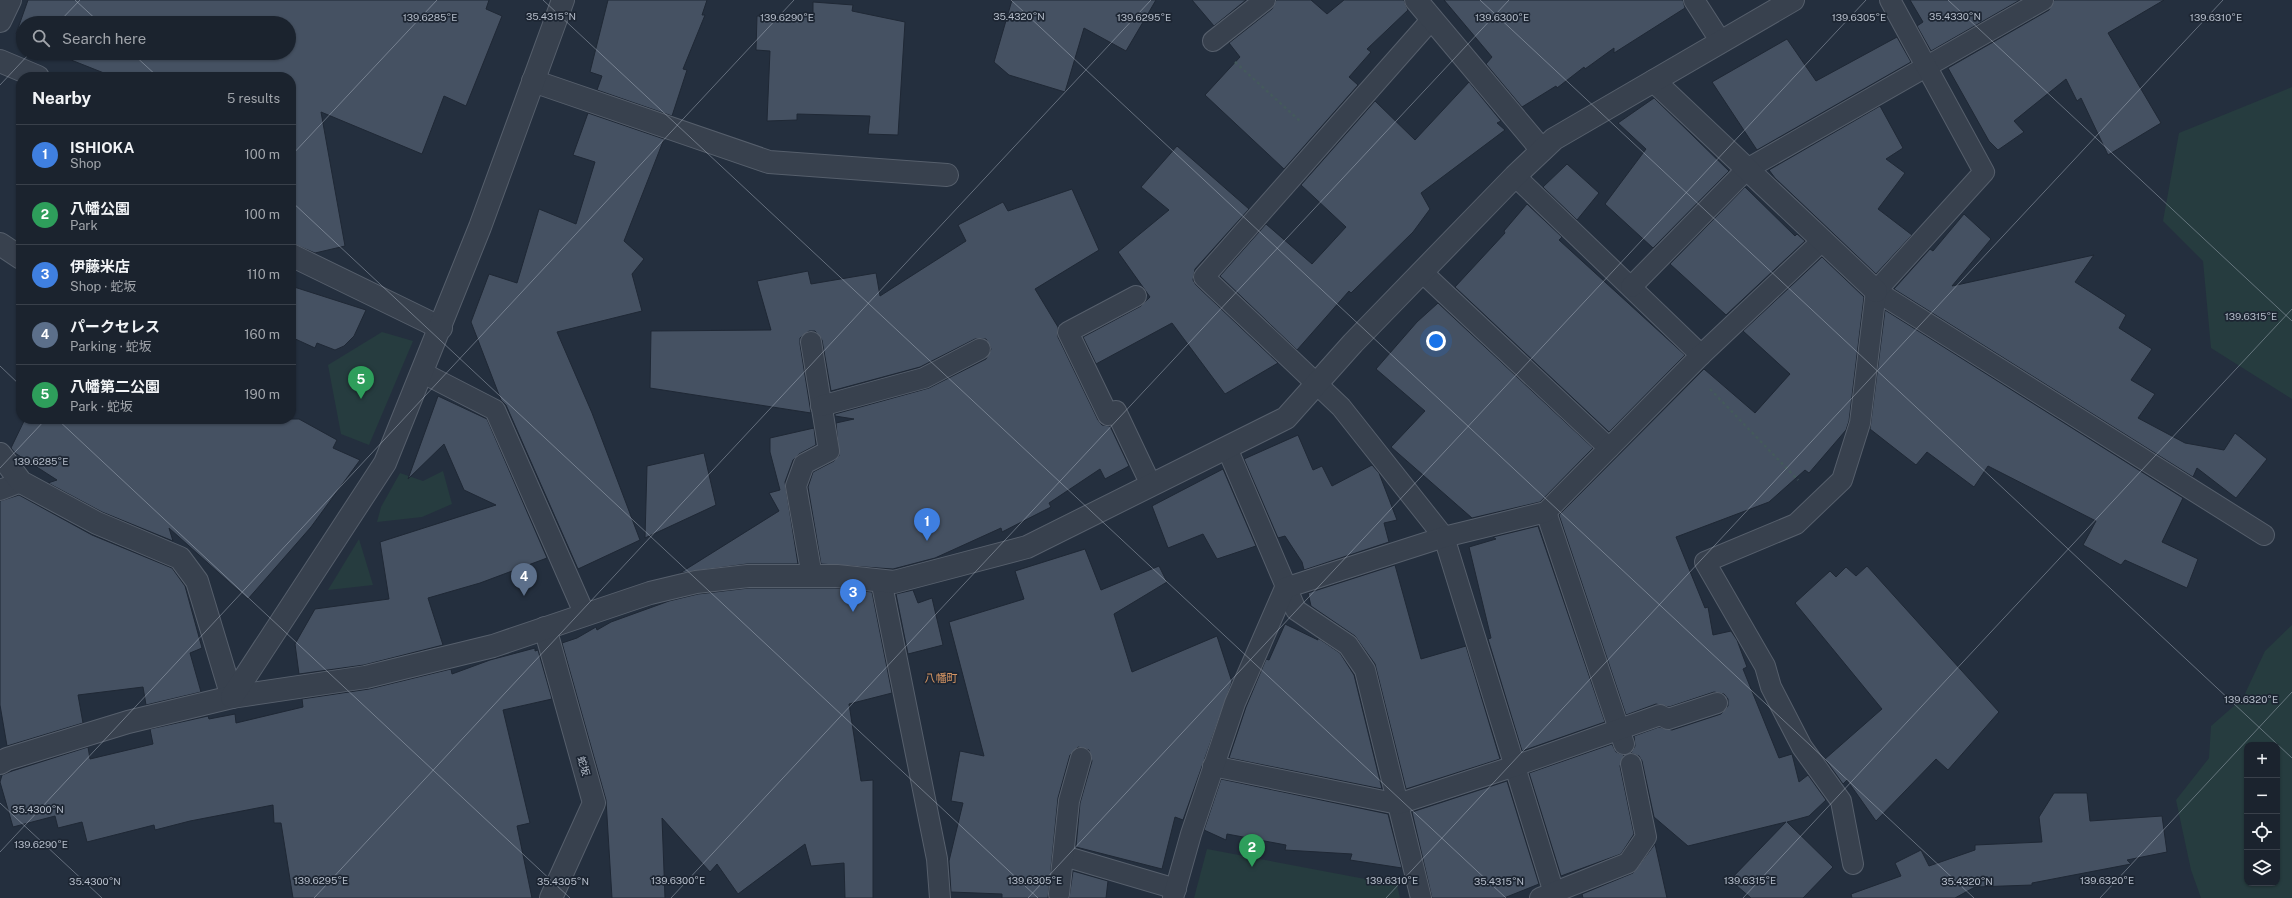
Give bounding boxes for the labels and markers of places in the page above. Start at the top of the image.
pin: 5 [348,366,374,399]
pin: 1 [914,508,940,541]
pin: 4 [511,563,537,596]
pin: 3 [840,579,866,612]
pin: 2 [1239,834,1265,867]

